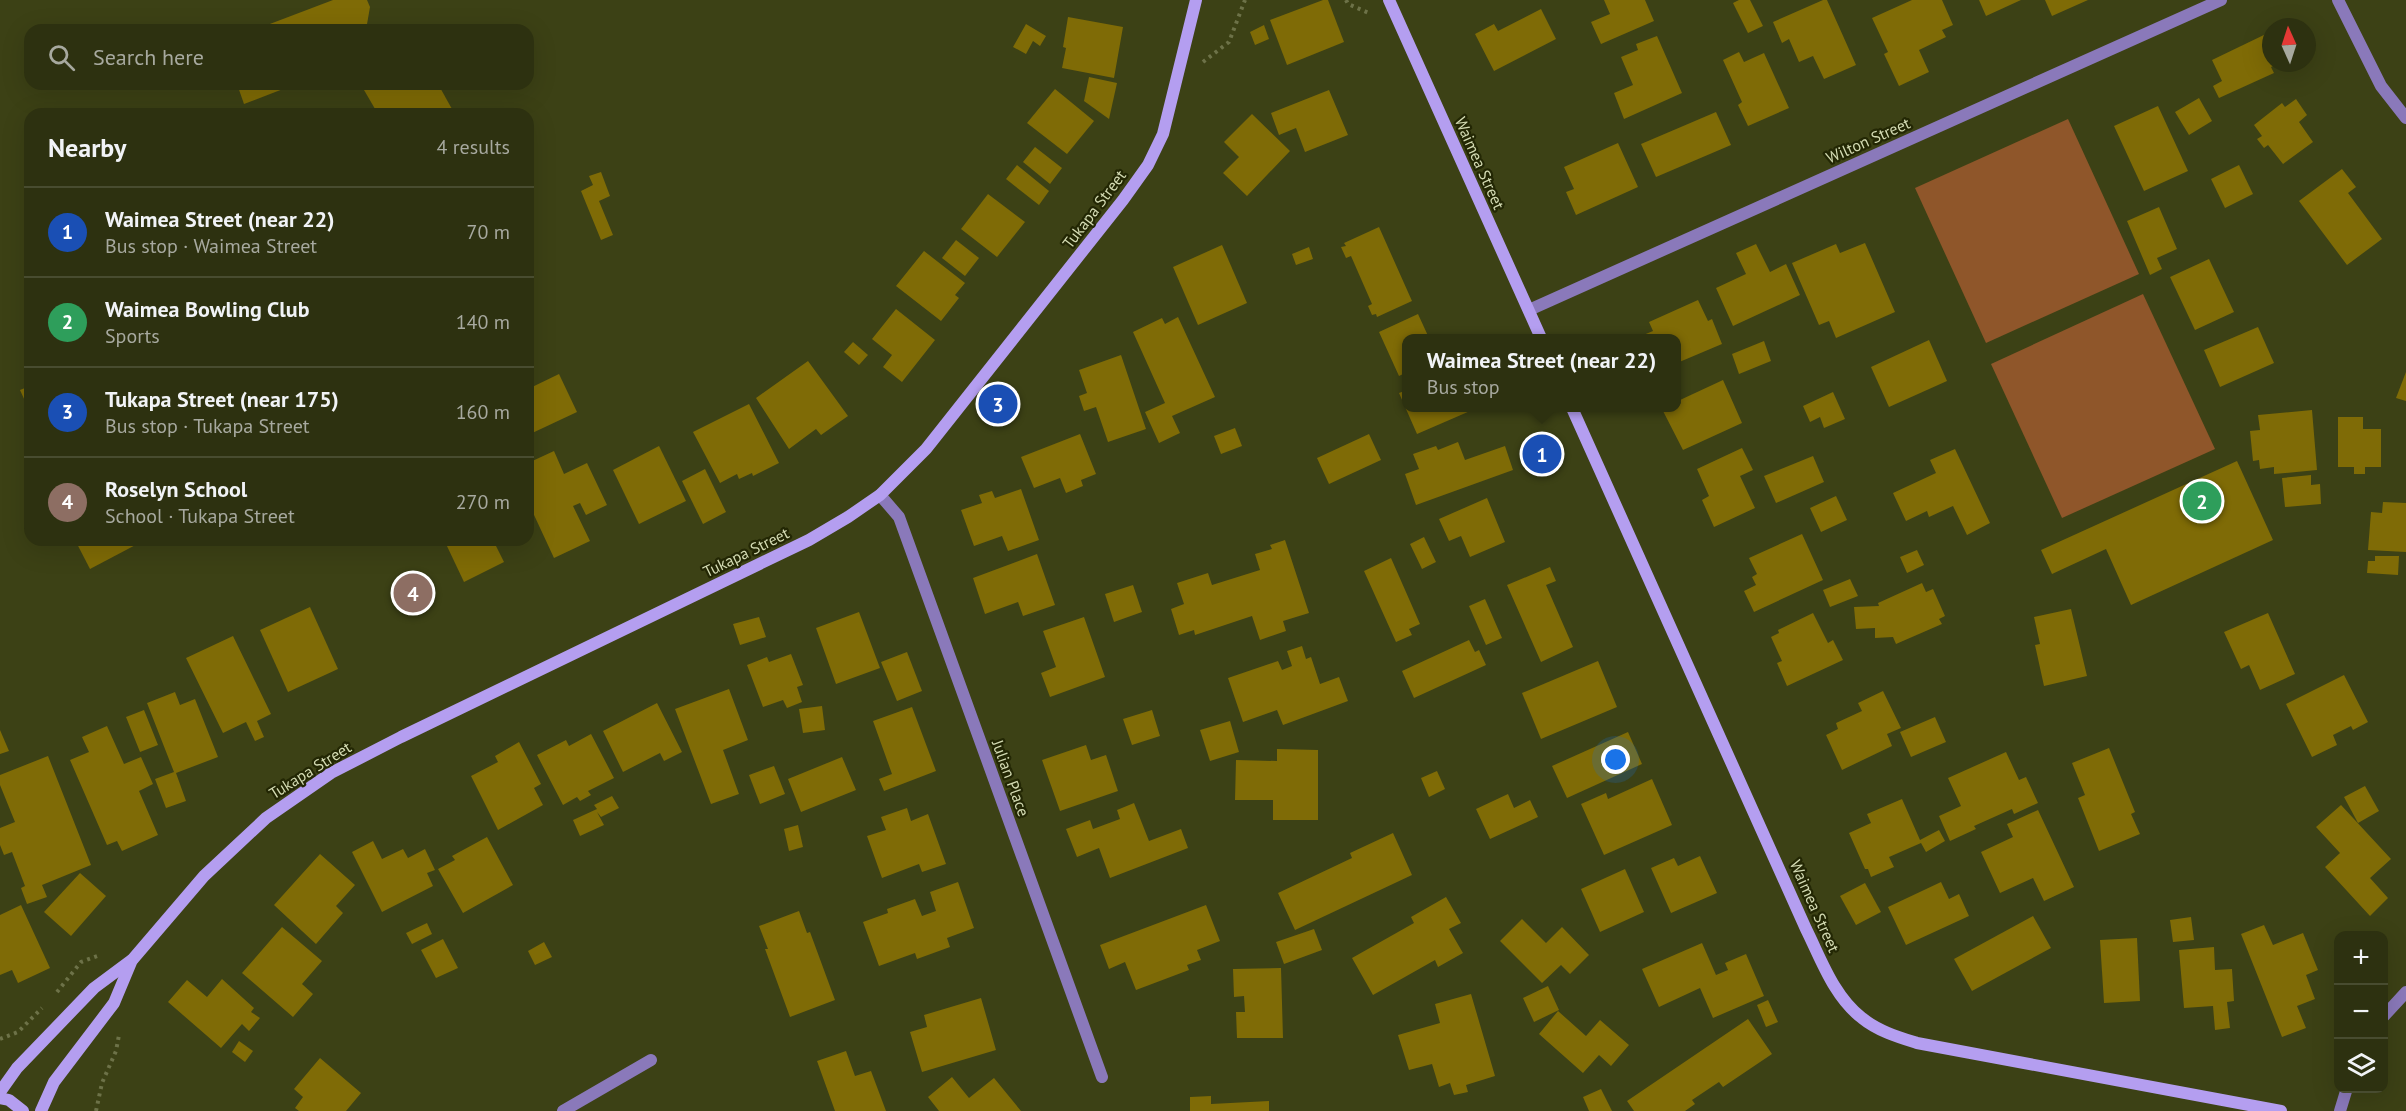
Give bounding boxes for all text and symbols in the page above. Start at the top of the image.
north arrow [2262,18,2316,72]
search box [24,24,534,90]
icon: search [45,41,78,74]
text: Search here [93,43,204,71]
street label: Wilton Street [1823,112,1914,167]
street label: Waimea Street [1451,114,1510,213]
text: Nearby [48,131,126,164]
text: 4 results [437,134,510,160]
street label: Tukapa Street [1058,165,1130,252]
text: Waimea Street (near 22) [105,205,334,233]
text: 1 [62,219,73,245]
text: 70 m [467,219,510,245]
text: Bus stop · Waimea Street [105,233,317,259]
text: Waimea Bowling Club [105,295,309,323]
text: 2 [62,309,73,335]
text: 140 m [456,309,510,335]
text: Sports [105,323,160,349]
popup [1402,334,1681,412]
text: Waimea Street (near 22) [1427,346,1656,374]
text: Bus stop [1427,374,1500,400]
pin: 3 [978,382,1018,426]
text: Tukapa Street (near 175) [105,385,339,413]
text: 3 [62,399,73,425]
text: 160 m [456,399,510,425]
text: Bus stop · Tukapa Street [105,413,310,439]
pin: 1 [1522,432,1562,476]
text: Roselyn School [105,475,247,503]
pin: 2 [2182,478,2222,524]
text: 4 [62,489,73,515]
text: 270 m [456,489,510,515]
text: School · Tukapa Street [105,503,295,529]
street label: Tukapa Street [700,522,793,581]
pin: 4 [394,570,432,616]
street label: Julian Place [988,736,1034,819]
street label: Tukapa Street [265,737,355,803]
your location [1601,745,1630,774]
street label: Waimea Street [1786,857,1845,956]
map controls [2334,931,2388,1093]
button: + [2334,931,2388,985]
button: − [2334,985,2388,1039]
button: layers [2334,1039,2388,1093]

